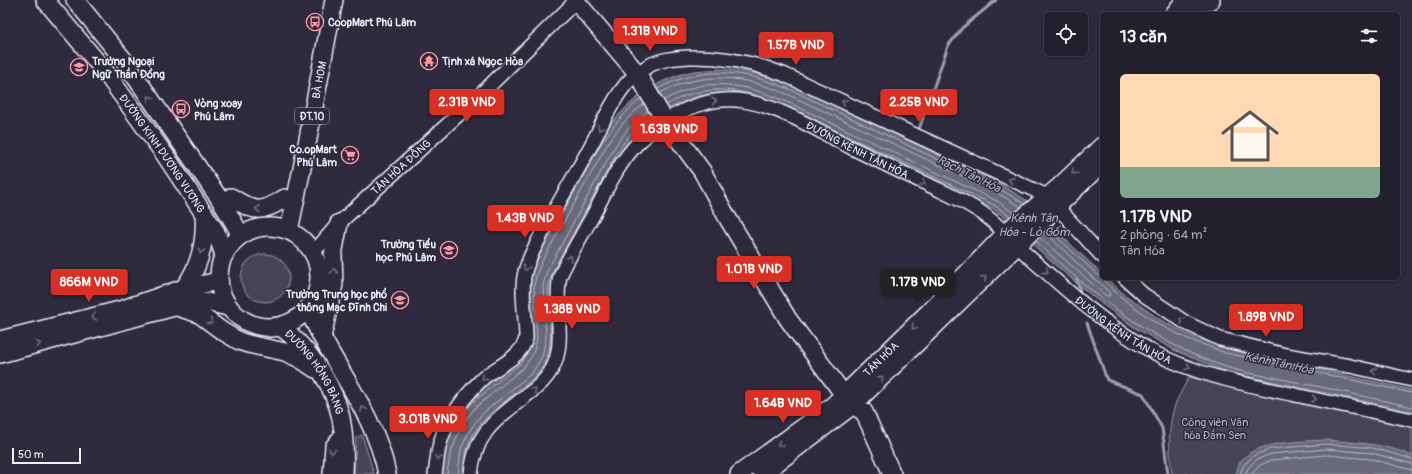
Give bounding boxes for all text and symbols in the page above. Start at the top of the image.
bus stop icon: CoopMart Phú Lâm [305,12,325,32]
map controls [1044,12,1088,56]
button: locate [1044,12,1088,56]
place label: CoopMart Phú Lâm [328,16,416,29]
pin: 1.31B VND [604,18,696,52]
text: 1.31B VND [622,23,678,39]
icon: filters [1358,25,1380,47]
text: 13 căn [1120,26,1167,47]
pin: 1.57B VND [750,32,842,66]
text: 1.57B VND [768,37,824,53]
temple icon: Tịnh xá Ngọc Hòa [419,51,439,71]
place label: Trường Ngoại Ngữ Thần Đồng [91,55,165,81]
place label: Tịnh xá Ngọc Hòa [441,55,523,68]
school or university icon: Trường Ngoại Ngữ Thần Đồng [69,57,89,77]
street label: BÀ HOM [310,60,329,100]
pin: 2.31B VND [421,89,513,123]
pin: 2.25B VND [873,89,965,123]
street label: ĐƯỜNG KINH DƯƠNG VƯƠNG [116,92,207,215]
text: 2.31B VND [438,94,496,110]
text: 2.25B VND [889,94,949,110]
one-way arrow [148,95,155,102]
place label: Vòng xoay Phú Lâm [194,97,242,123]
one-way arrow [711,98,717,106]
bus stop icon: Vòng xoay Phú Lâm [171,99,191,119]
one-way arrow [840,99,848,107]
icon: home [1214,100,1286,172]
road number: ĐT.10 [295,108,329,124]
pin: 1.63B VND [623,116,715,150]
street label: ĐƯỜNG KÊNH TÂN HÓA [804,119,911,182]
text: 1.63B VND [640,121,698,137]
one-way arrow [597,124,605,131]
street label: TÂN HÒA ĐÔNG [368,137,434,198]
place label: Co.opMart Phú Lâm [289,143,338,169]
supermarket icon: Co.opMart Phú Lâm [340,145,360,165]
water label: Rạch Tân Hóa [935,153,1004,197]
one-way arrow [1071,168,1079,175]
one-way arrow [1008,177,1016,185]
one-way arrow [919,178,926,186]
one-way arrow [255,204,261,213]
pin: 1.43B VND [479,205,571,239]
text: 1.17B VND [1120,206,1192,227]
text: 1.43B VND [496,210,554,226]
water label: Kênh Tân Hóa - Lò Gốm [998,211,1071,240]
text: 2 phòng · 64 m² [1120,227,1207,243]
place label: Trường Tiểu học Phú Lâm [376,237,436,264]
school or university icon: Trường Tiểu học Phú Lâm [439,240,459,260]
text: Tân Hóa [1120,243,1165,259]
one-way arrow [198,248,206,254]
one-way arrow [565,254,573,262]
pin: 1.01B VND [708,256,800,290]
text: 1.01B VND [726,261,782,277]
one-way arrow [522,264,531,271]
one-way arrow [1042,267,1049,274]
one-way arrow [330,268,338,274]
pin: 866M VND [48,269,130,303]
pin: 1.17B VND [872,269,964,303]
text: 866M VND [60,274,118,290]
text: 1.17B VND [891,274,945,290]
one-way arrow [979,275,987,283]
place label: Trường Trung học phổ thông Mạc Đĩnh Chi [285,287,387,314]
school or university icon: Trường Trung học phổ thông Mạc Đĩnh Chi [390,290,410,310]
street label: ĐƯỜNG KÊNH TÂN HÓA [1072,294,1173,367]
pin: 1.38B VND [526,296,618,330]
text: 1.38B VND [544,301,600,317]
pin: 1.89B VND [1220,304,1312,338]
text: 1.89B VND [1238,309,1294,325]
one-way arrow [91,312,97,320]
one-way arrow [205,317,212,324]
one-way arrow [1179,317,1186,325]
one-way arrow [911,322,919,330]
street label: ĐƯỜNG HỒNG BÀNG [282,327,346,416]
street label: TÂN HÓA [861,339,901,379]
one-way arrow [34,340,41,349]
water label: Kênh Tân Hóa [1243,349,1316,378]
one-way arrow [1184,362,1191,370]
one-way arrow [1371,368,1377,376]
one-way arrow [482,373,489,380]
one-way arrow [876,375,884,383]
one-way arrow [529,388,536,395]
pin: 1.64B VND [737,390,829,424]
one-way arrow [1311,394,1317,402]
text: 1.64B VND [754,395,812,411]
one-way arrow [360,405,368,413]
pin: 3.01B VND [382,406,474,440]
text: 3.01B VND [399,411,457,427]
park label: Công viên Văn hóa Đầm Sen [1182,416,1248,442]
one-way arrow [777,439,784,446]
scale bar [12,446,81,465]
text: 50 m [18,448,44,461]
one-way arrow [328,448,337,455]
one-way arrow [434,454,443,461]

